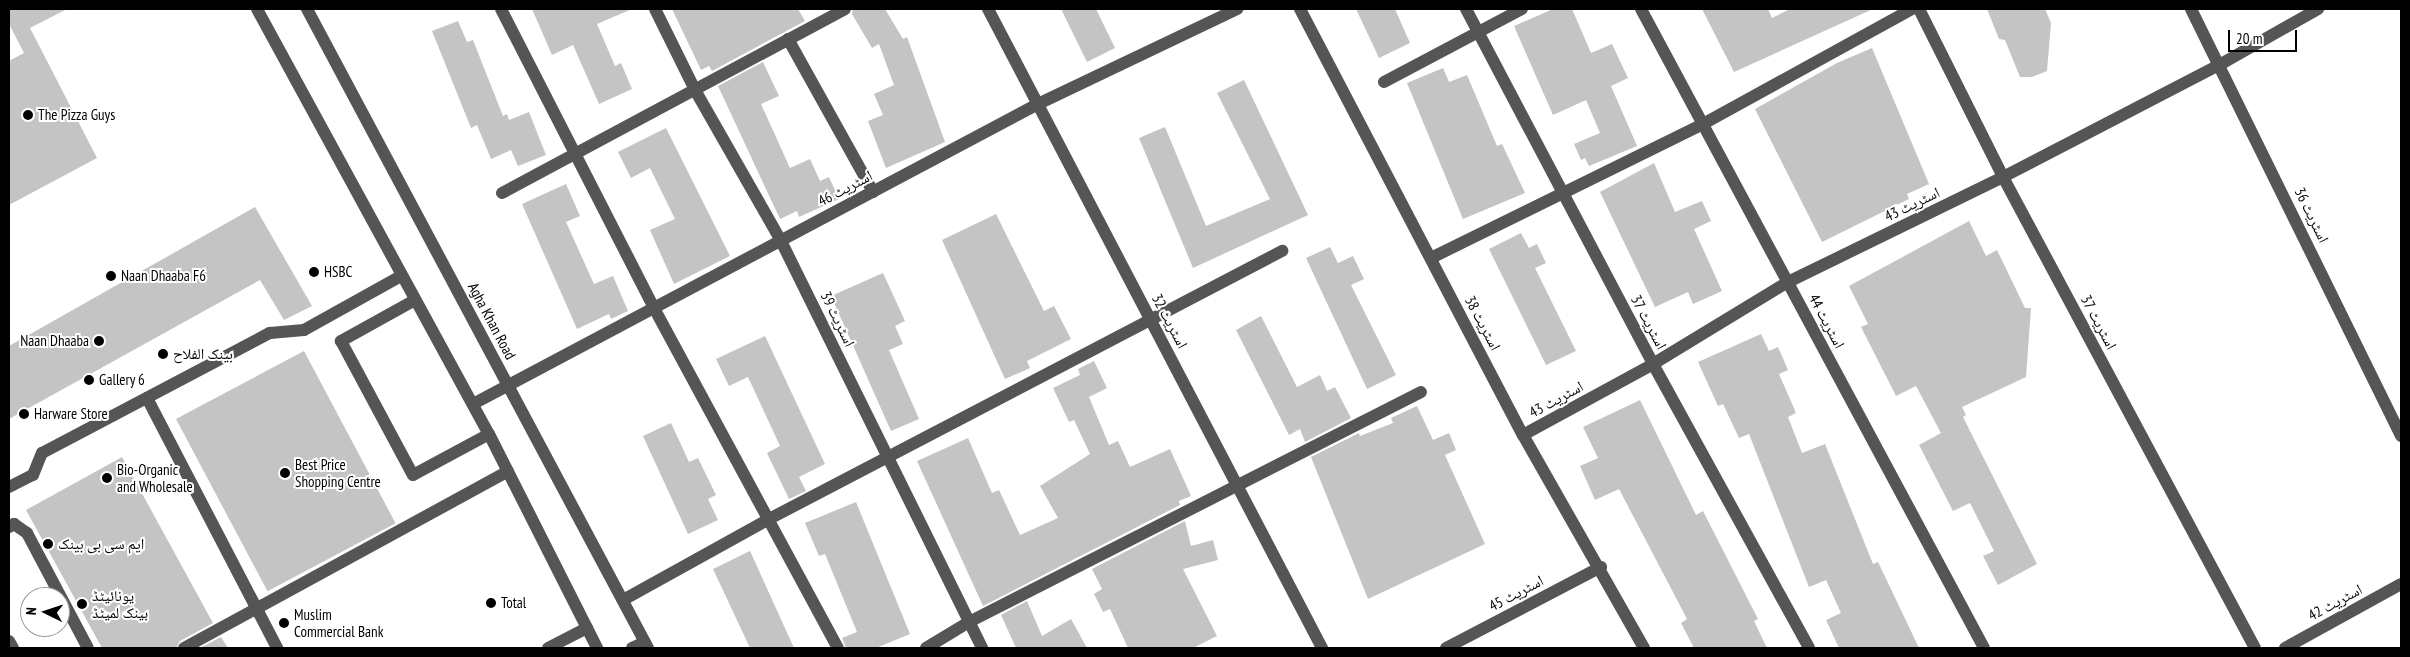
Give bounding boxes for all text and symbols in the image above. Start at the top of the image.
scale bar [2230,20,2299,52]
text: 20 m [2236,29,2262,48]
place label: The Pizza Guys [38,106,115,124]
marker: The Pizza Guys [22,109,34,121]
street label: اسٹریٹ 46 [815,166,875,210]
street label: اسٹریٹ 43 [1882,183,1942,225]
street label: اسٹریٹ 36 [2291,185,2333,245]
place label: HSBC [324,263,352,281]
marker: HSBC [308,266,320,278]
place label: Naan Dhaaba F6 [121,267,206,285]
marker: Naan Dhaaba F6 [105,270,117,282]
street label: Agha Khan Road [464,279,520,363]
street label: اسٹریٹ 39 [817,289,859,349]
street label: اسٹریٹ 32 [1148,291,1192,351]
street label: اسٹریٹ 44 [1805,291,1849,351]
street label: اسٹریٹ 37 [1627,292,1671,352]
street label: اسٹریٹ 37 [2077,292,2121,352]
street label: اسٹریٹ 38 [1461,293,1505,353]
place label: Naan Dhaaba [20,332,89,350]
marker: Naan Dhaaba [93,335,105,347]
place label: بینک الفلاح [173,345,233,363]
marker: بینک الفلاح [157,348,169,360]
place label: Gallery 6 [99,371,145,389]
marker: Gallery 6 [83,374,95,386]
street label: اسٹریٹ 43 [1526,377,1586,421]
place label: Harware Store [34,405,108,423]
marker: Harware Store [18,408,30,420]
place label: Best Price Shopping Centre [295,455,381,490]
place label: Bio-Organic and Wholesale [117,460,193,495]
marker: Best Price Shopping Centre [279,467,291,479]
marker: Bio-Organic and Wholesale [101,472,113,484]
place label: ایم سی بی بینک [58,535,144,553]
marker: ایم سی بی بینک [42,538,54,550]
street label: اسٹریٹ 45 [1486,571,1546,615]
street label: اسٹریٹ 42 [2305,580,2365,624]
place label: یونائیٹڈ بینک لمیٹڈ [92,586,148,621]
north arrow [20,587,70,637]
place label: Total [501,594,526,612]
marker: Total [485,597,497,609]
marker: یونائیٹڈ بینک لمیٹڈ [76,598,88,610]
place label: Muslim Commercial Bank [294,605,384,640]
text: N [22,607,40,615]
marker: Muslim Commercial Bank [278,617,290,629]

